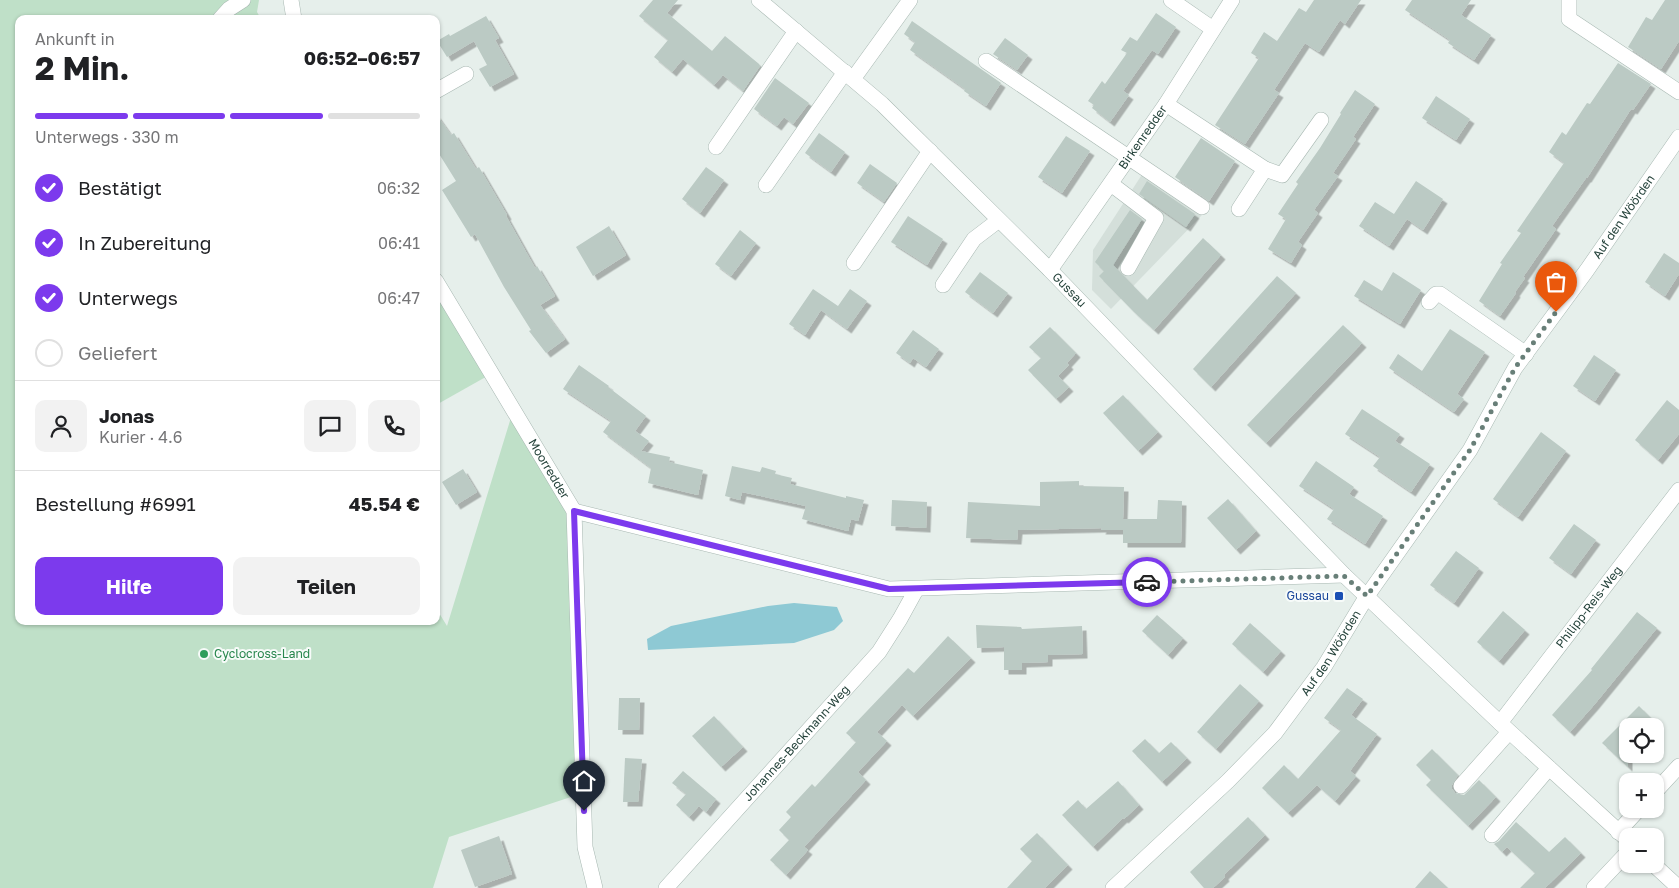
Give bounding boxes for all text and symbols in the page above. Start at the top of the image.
text: Ankunft in [35,29,115,49]
text: 06:52–06:57 [304,46,420,69]
text: 2 Min. [35,49,129,87]
street label: Birkenredder [1115,102,1170,172]
text: Unterwegs · 330 m [35,127,179,147]
street label: Auf den Wöörden [1589,172,1658,261]
icon: check [35,174,63,202]
text: Bestätigt [78,176,162,199]
text: 06:32 [377,178,420,198]
icon: check [35,229,63,257]
text: In Zubereitung [78,231,211,254]
text: 06:41 [378,233,420,253]
pin [1535,261,1577,312]
icon: bag [1542,268,1570,296]
street label: Gussau [1049,269,1090,310]
icon: check [35,284,63,312]
text: Unterwegs [78,286,178,309]
text: 06:47 [377,288,420,308]
text: Geliefert [78,341,158,364]
button: person [35,400,87,452]
button: chat [304,400,356,452]
button: phone [368,400,420,452]
text: Jonas [99,404,154,427]
text: Kurier · 4.6 [99,427,183,447]
street label: Moorredder [525,436,573,502]
text: Bestellung #6991 [35,492,196,515]
text: 45.54 € [349,492,420,515]
button: Hilfe [35,557,223,615]
button: Teilen [233,557,420,615]
courier [1122,557,1172,607]
street label: Philipp-Reis-Weg [1552,563,1625,651]
icon: car [1133,568,1161,596]
place label: Gussau [1287,588,1329,603]
marker: Gussau [1333,590,1345,602]
street label: Auf den Wöörden [1297,607,1364,698]
place label: Cyclocross-Land [214,646,310,661]
marker: Cyclocross-Land [198,648,210,660]
street label: Johannes-Beckmann-Weg [740,682,853,804]
map controls [1619,718,1664,873]
button: locate [1619,718,1664,763]
pin [563,760,605,811]
icon: home [570,767,598,795]
button: + [1619,773,1664,818]
button: − [1619,828,1664,873]

